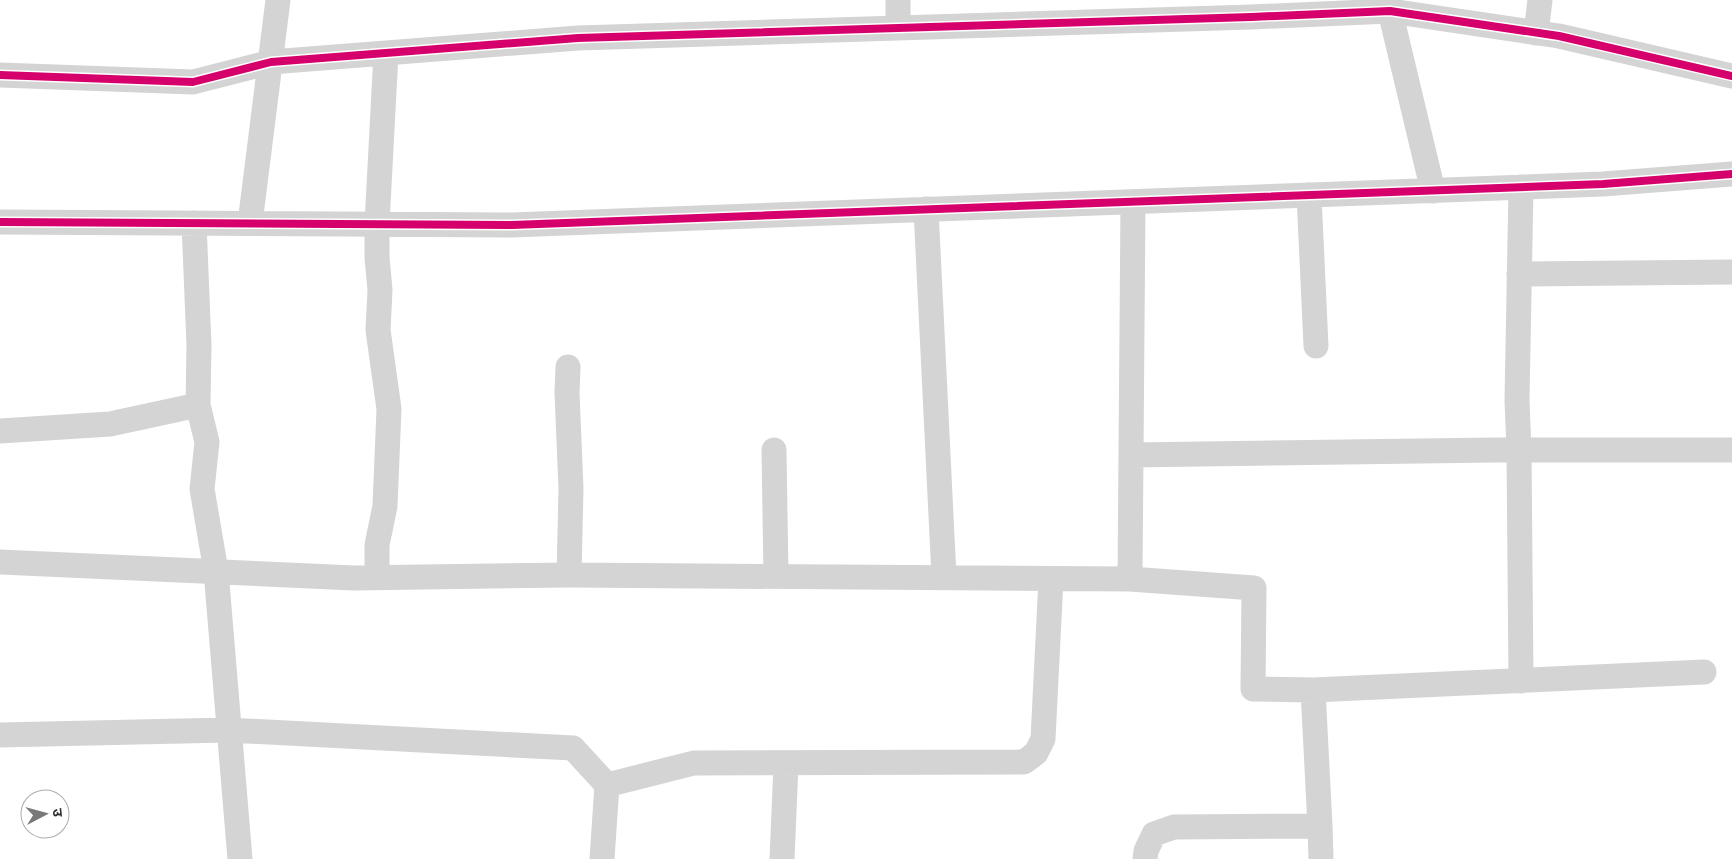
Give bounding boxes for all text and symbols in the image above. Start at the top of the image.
north arrow [20,789,70,839]
text: उ [49,808,67,818]

